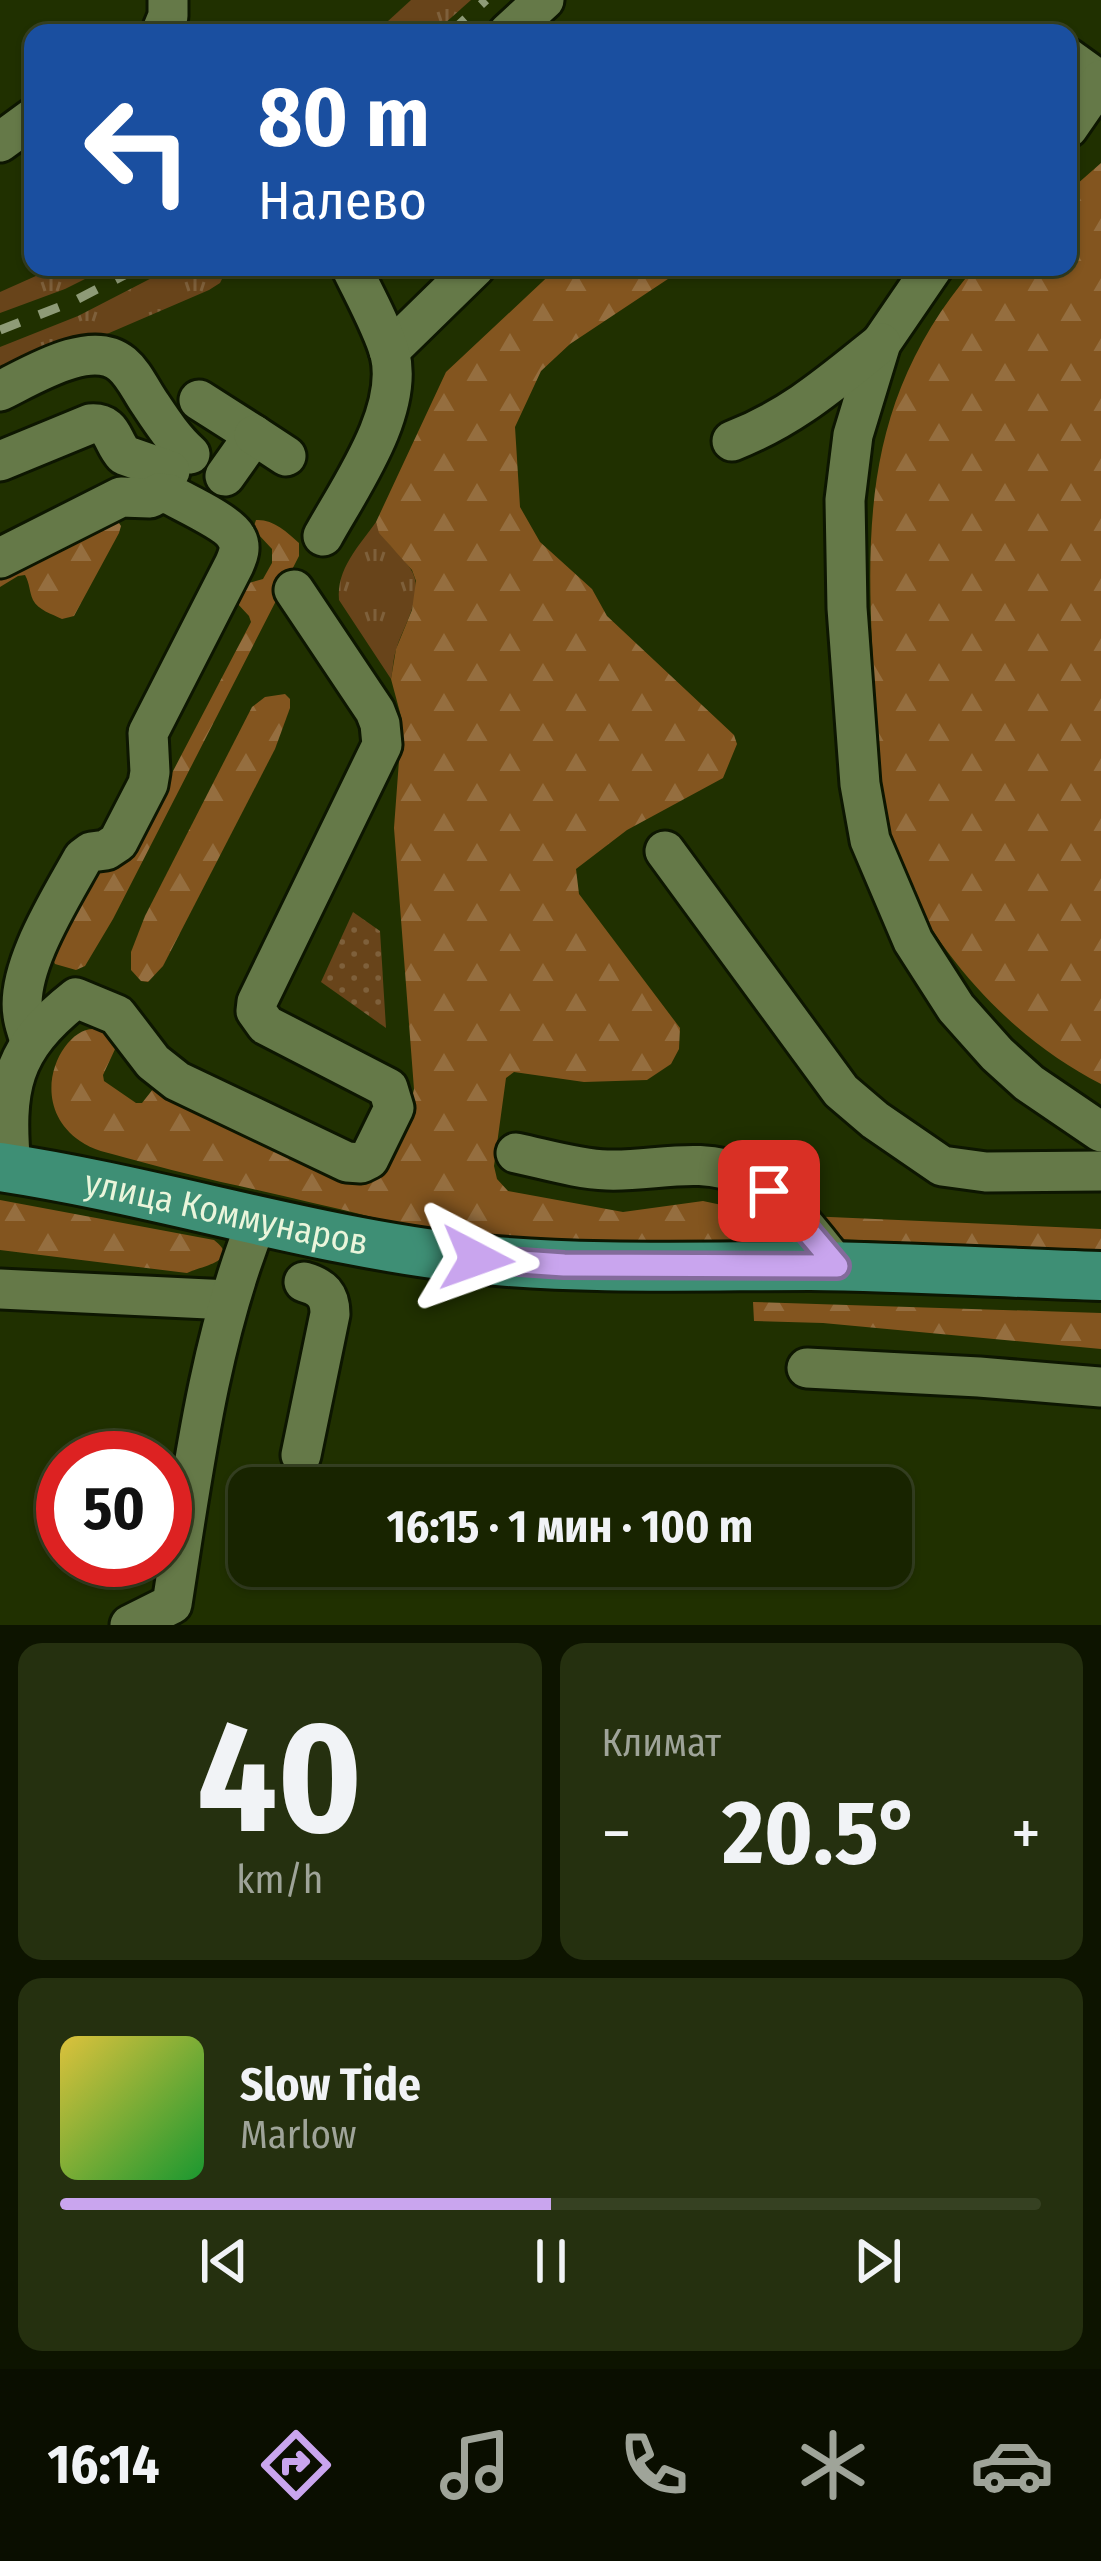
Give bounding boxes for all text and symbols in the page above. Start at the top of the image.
text: 80 m [258,67,430,168]
icon: left [60,72,216,228]
text: Налево [258,169,427,233]
pin [718,1140,820,1242]
icon: arrive [736,1158,802,1224]
street label: улица Коммунаров [81,1161,372,1265]
position arrow [414,1196,540,1322]
speed limit sign: 50 [36,1431,192,1587]
text: 16:15 · 1 мин · 100 m [387,1500,753,1554]
text: 40 [197,1685,362,1872]
text: Климат [602,1720,721,1766]
text: 20.5° [722,1779,920,1887]
text: − [602,1794,631,1873]
text: + [1011,1794,1041,1873]
text: km/h [236,1857,323,1903]
text: Slow Tide [240,2058,421,2112]
text: Marlow [240,2112,357,2158]
icon: previous [191,2228,257,2294]
icon: pause [518,2228,584,2294]
icon: next [845,2228,911,2294]
icon: directions [254,2423,338,2507]
icon: music [433,2423,517,2507]
icon: phone [612,2423,696,2507]
icon: climate [791,2423,875,2507]
icon: car [970,2423,1054,2507]
text: 16:14 [47,2433,160,2497]

